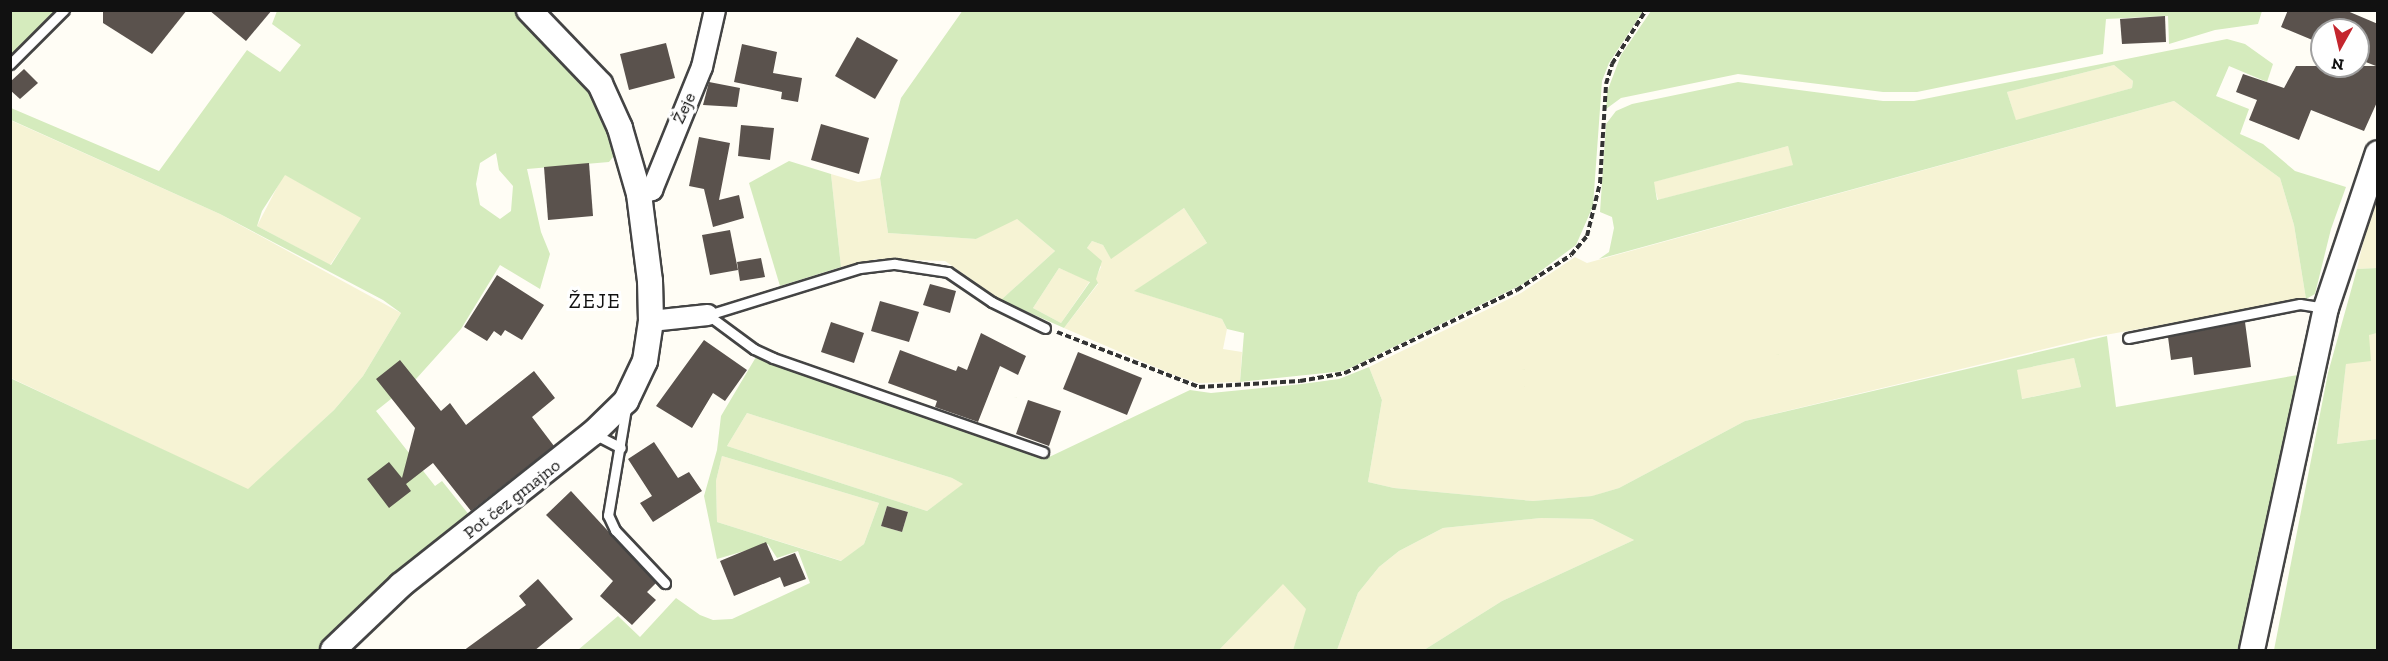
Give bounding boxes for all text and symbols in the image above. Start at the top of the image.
north arrow [2310,18,2370,78]
text: N [2330,54,2345,75]
street label: Žeje [667,89,701,127]
district label: ŽEJE [569,288,621,314]
street label: Pot čez gmajno [459,454,565,544]

